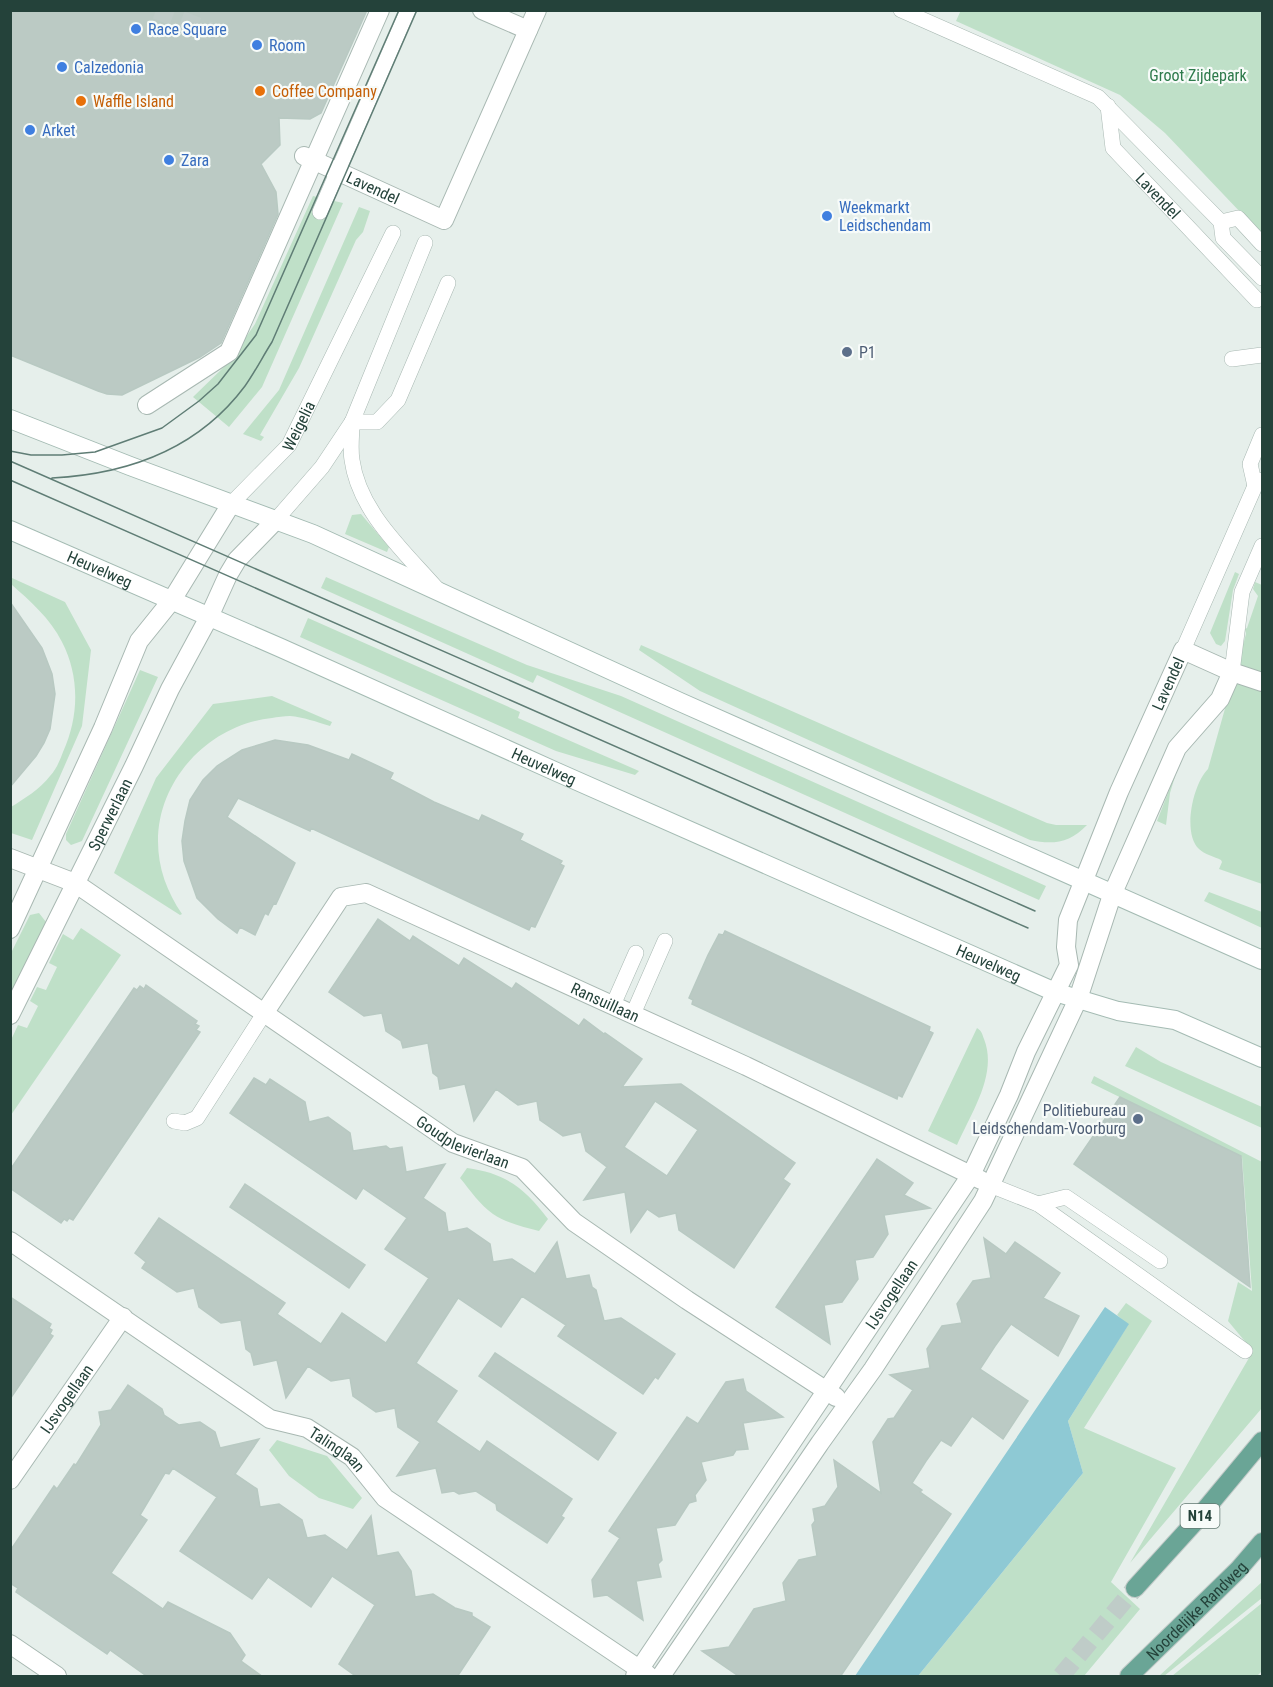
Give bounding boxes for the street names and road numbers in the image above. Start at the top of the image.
street label: Lavendel [343,168,402,208]
street label: Lavendel [1132,169,1184,223]
street label: Weigelia [278,398,319,454]
street label: Heuvelweg [64,547,135,592]
street label: Lavendel [1148,654,1188,713]
street label: Heuvelweg [509,744,579,789]
street label: Sperwerlaan [84,775,136,854]
street label: Heuvelweg [953,941,1024,986]
street label: Ransuillaan [568,979,642,1026]
street label: Goudplevierlaan [412,1112,512,1173]
street label: IJsvogellaan [862,1256,922,1333]
street label: IJsvogellaan [36,1361,97,1437]
street label: Talinglaan [305,1423,369,1476]
road number: N14 [1180,1504,1220,1528]
street label: Noordelijke Randweg [1142,1558,1251,1664]

